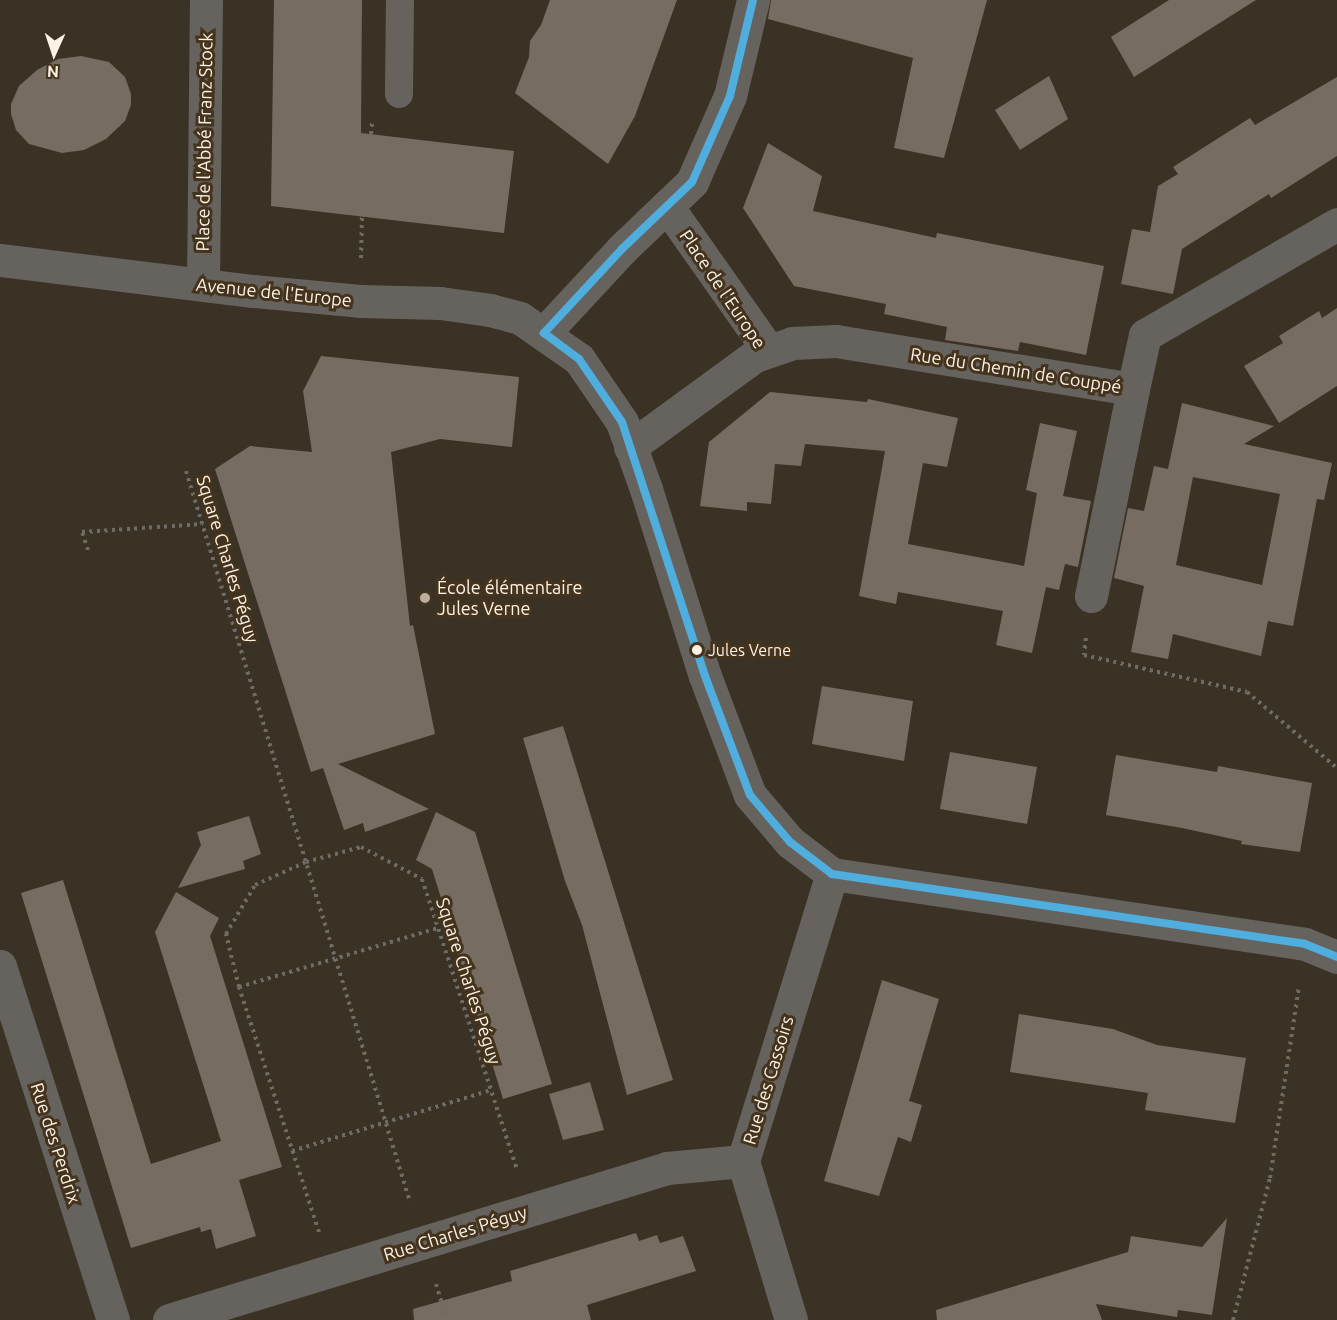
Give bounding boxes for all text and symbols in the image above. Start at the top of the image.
north arrow [24,24,84,84]
street label: Place de l'Abbé Franz Stock [191,32,217,252]
text: N [47,63,59,81]
street label: Place de l'Europe [675,225,771,353]
street label: Avenue de l'Europe [195,273,353,311]
street label: Rue du Chemin de Couppé [909,343,1123,397]
street label: Square Charles Péguy [192,473,264,645]
place label: École élémentaire Jules Verne [437,577,582,620]
marker: École élémentaire Jules Verne [418,591,432,605]
place label: Jules Verne [708,640,791,660]
marker: Jules Verne [691,644,703,656]
street label: Square Charles Péguy [432,895,506,1067]
street label: Rue des Cassoirs [738,1013,798,1147]
street label: Rue des Perdrix [26,1080,86,1206]
street label: Rue Charles Péguy [381,1201,529,1265]

